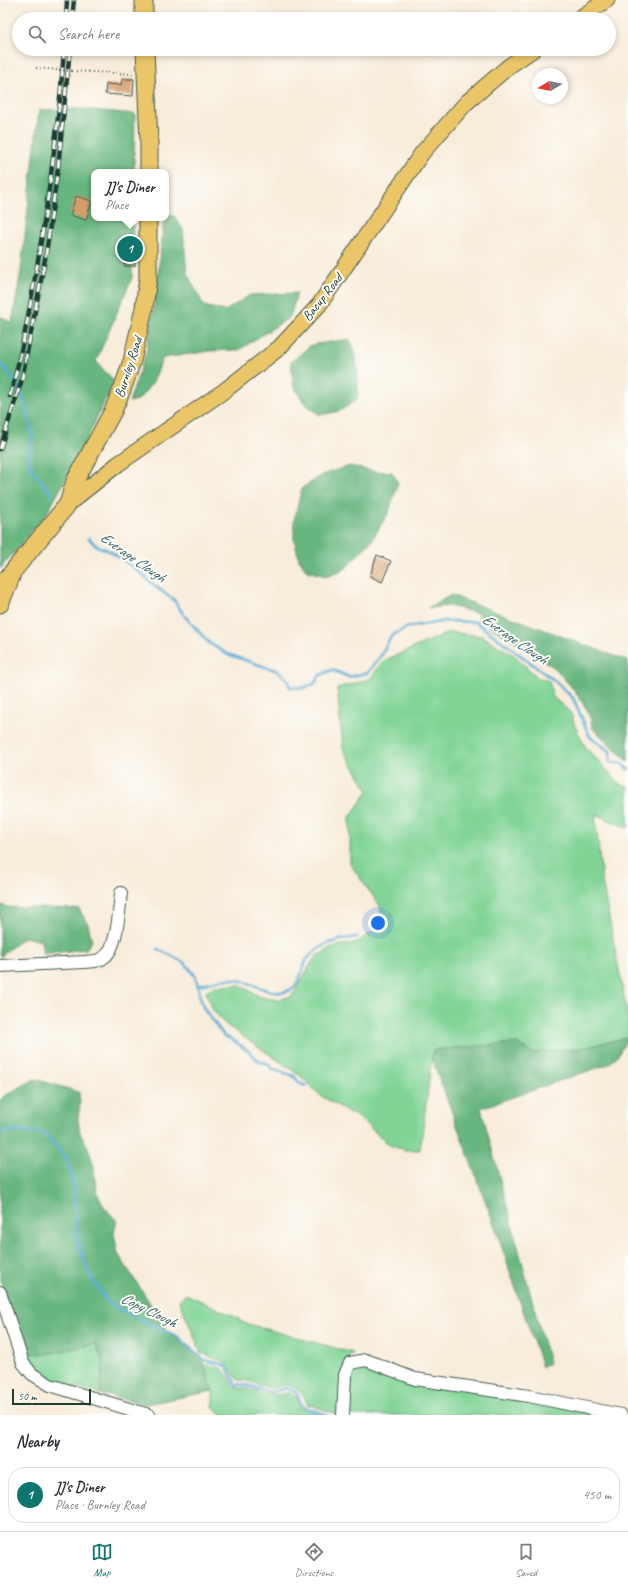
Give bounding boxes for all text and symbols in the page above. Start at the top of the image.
search box [12,12,616,56]
icon: search [26,23,48,45]
text: Search here [58,25,119,44]
north arrow [532,68,568,104]
popup [91,169,169,221]
text: JJ's Diner [105,178,155,197]
text: Place [105,197,128,213]
pin: 1 [117,234,143,264]
street label: Bacup Road [299,268,348,325]
street label: Burnley Road [111,332,147,400]
water label: Everage Clough [96,528,170,588]
water label: Everage Clough [478,610,552,670]
your location [368,913,388,933]
water label: Copy Clough [118,1289,181,1333]
scale bar [12,1387,91,1406]
text: 50 m [18,1389,37,1403]
text: Nearby [16,1431,59,1452]
text: JJ's Diner [55,1478,104,1497]
text: 1 [27,1487,33,1503]
text: 450 m [583,1487,611,1503]
text: Place · Burnley Road [55,1497,145,1513]
tab: Map [91,1541,113,1579]
tab: Directions [295,1541,333,1579]
tab: Saved [515,1541,537,1579]

